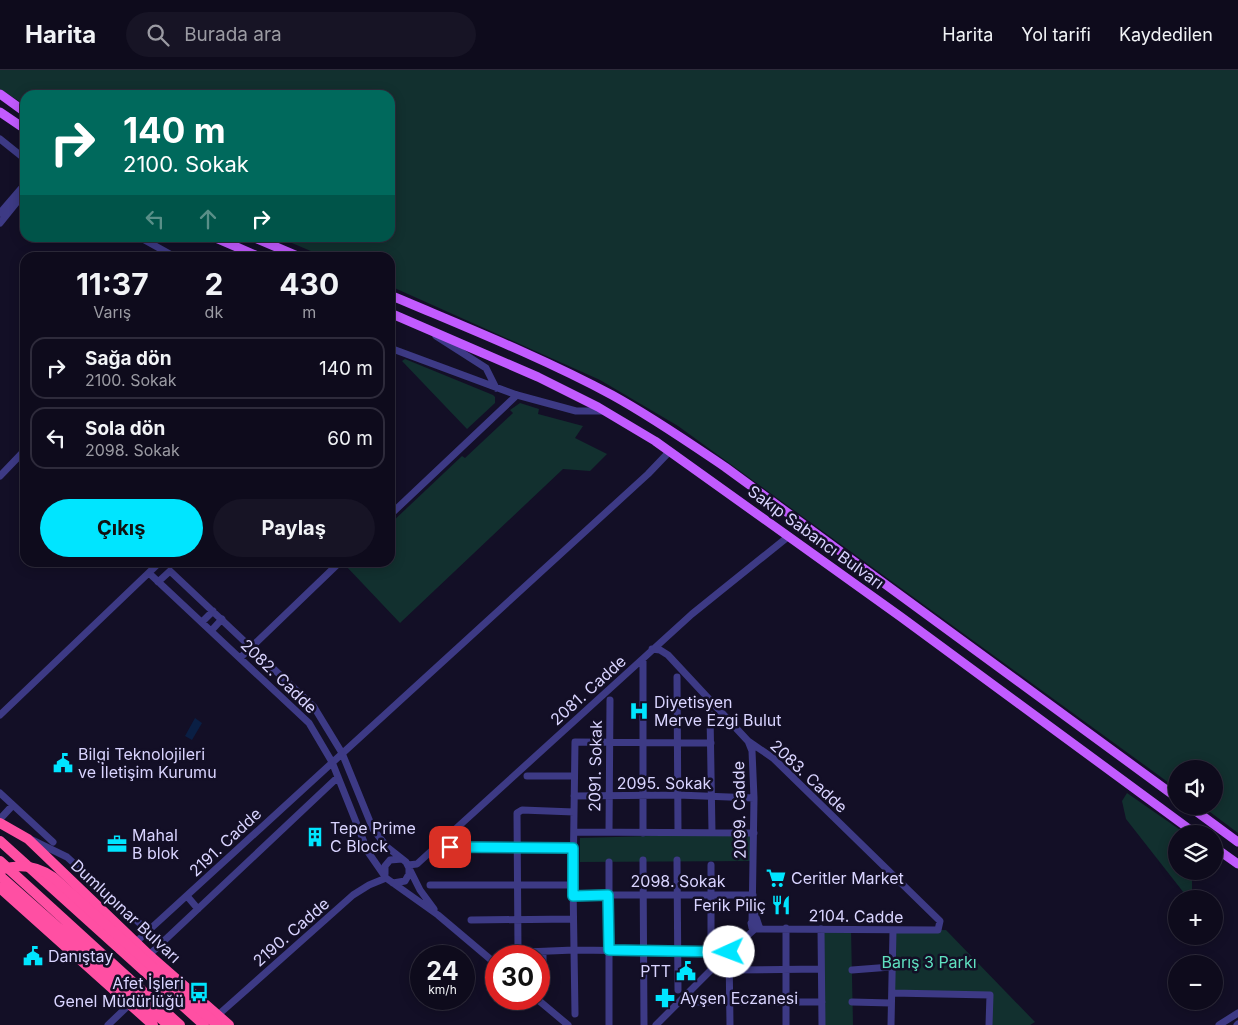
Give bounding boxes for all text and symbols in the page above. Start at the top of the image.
search box [126,12,476,57]
text: Harita [25,20,96,49]
icon: search [144,21,172,49]
text: Burada ara [184,23,282,46]
text: Harita [942,24,993,45]
text: Yol tarifi [1021,24,1091,45]
text: Kaydedilen [1119,24,1213,45]
text: 140 m [123,109,226,151]
icon: right [40,110,105,175]
text: 2100. Sokak [123,151,249,177]
icon: left [141,205,169,233]
icon: ahead [194,205,222,233]
icon: right [247,205,275,233]
text: 11:37 [76,266,149,302]
text: 2 [204,266,223,302]
text: 430 [279,266,339,302]
text: Varış [93,302,131,322]
text: dk [205,302,223,322]
text: m [302,302,316,322]
text: Sağa dön [85,347,171,370]
icon: right [42,354,70,382]
text: 140 m [319,357,373,380]
text: 2100. Sokak [85,370,177,390]
text: Sola dön [85,417,165,440]
icon: left [42,424,70,452]
text: 60 m [327,427,373,450]
text: 2098. Sokak [85,440,180,460]
street label: Sakıp Sabancı Bulvarı [744,481,888,593]
button: Çıkış [40,499,203,557]
button: Paylaş [213,499,375,557]
street label: 2082. Cadde [237,635,321,717]
street label: 2081. Cadde [546,651,630,729]
place label: Diyetisyen Merve Ezgi Bulut [654,692,781,730]
hospital icon: Diyetisyen Merve Ezgi Bulut [628,700,650,722]
street label: 2091. Sokak [584,720,606,812]
street label: 2083. Cadde [766,735,852,817]
place label: Bilgi Teknolojileri ve İletişim Kurumu [78,744,217,782]
public building icon: Bilgi Teknolojileri ve İletişim Kurumu [52,752,74,774]
map controls [1168,760,1223,1010]
button: sound [1168,760,1223,815]
street label: 2099. Cadde [728,761,750,859]
street label: 2095. Sokak [617,773,712,793]
street label: 2191. Cadde [185,804,265,880]
place label: Tepe Prime C Block [330,818,416,856]
place label: Mahal B blok [132,825,179,863]
button: layers [1168,825,1223,880]
building icon: Tepe Prime C Block [304,826,326,848]
pin [429,826,471,868]
office icon: Mahal B blok [106,833,128,855]
icon: arrive [436,833,464,861]
street label: Dumlupınar Bulvarı [67,855,185,967]
supermarket icon: Ceritler Market [765,867,787,889]
place label: Ceritler Market [791,868,904,888]
street label: 2098. Sokak [631,871,726,891]
button: + [1168,890,1223,945]
street label: 2190. Cadde [249,893,333,971]
restaurant icon: Ferik Piliç [770,894,792,916]
place label: Ferik Piliç [693,895,766,915]
street label: 2104. Cadde [808,905,904,927]
position arrow [702,925,754,977]
public building icon: Danıştay [22,945,44,967]
speed limit sign: 30 [485,945,550,1010]
place label: Danıştay [48,946,113,966]
park label: Barış 3 Parkı [881,952,977,972]
button: − [1168,955,1223,1010]
text: 24 [426,956,459,986]
public building icon: PTT [675,960,697,982]
place label: PTT [640,961,671,981]
place label: Afet İşleri Genel Müdürlüğü [54,973,184,1011]
bus stop icon: Afet İşleri Genel Müdürlüğü [188,981,210,1003]
text: km/h [428,982,457,997]
pharmacy icon: Ayşen Eczanesi [654,987,676,1009]
place label: Ayşen Eczanesi [680,988,798,1008]

